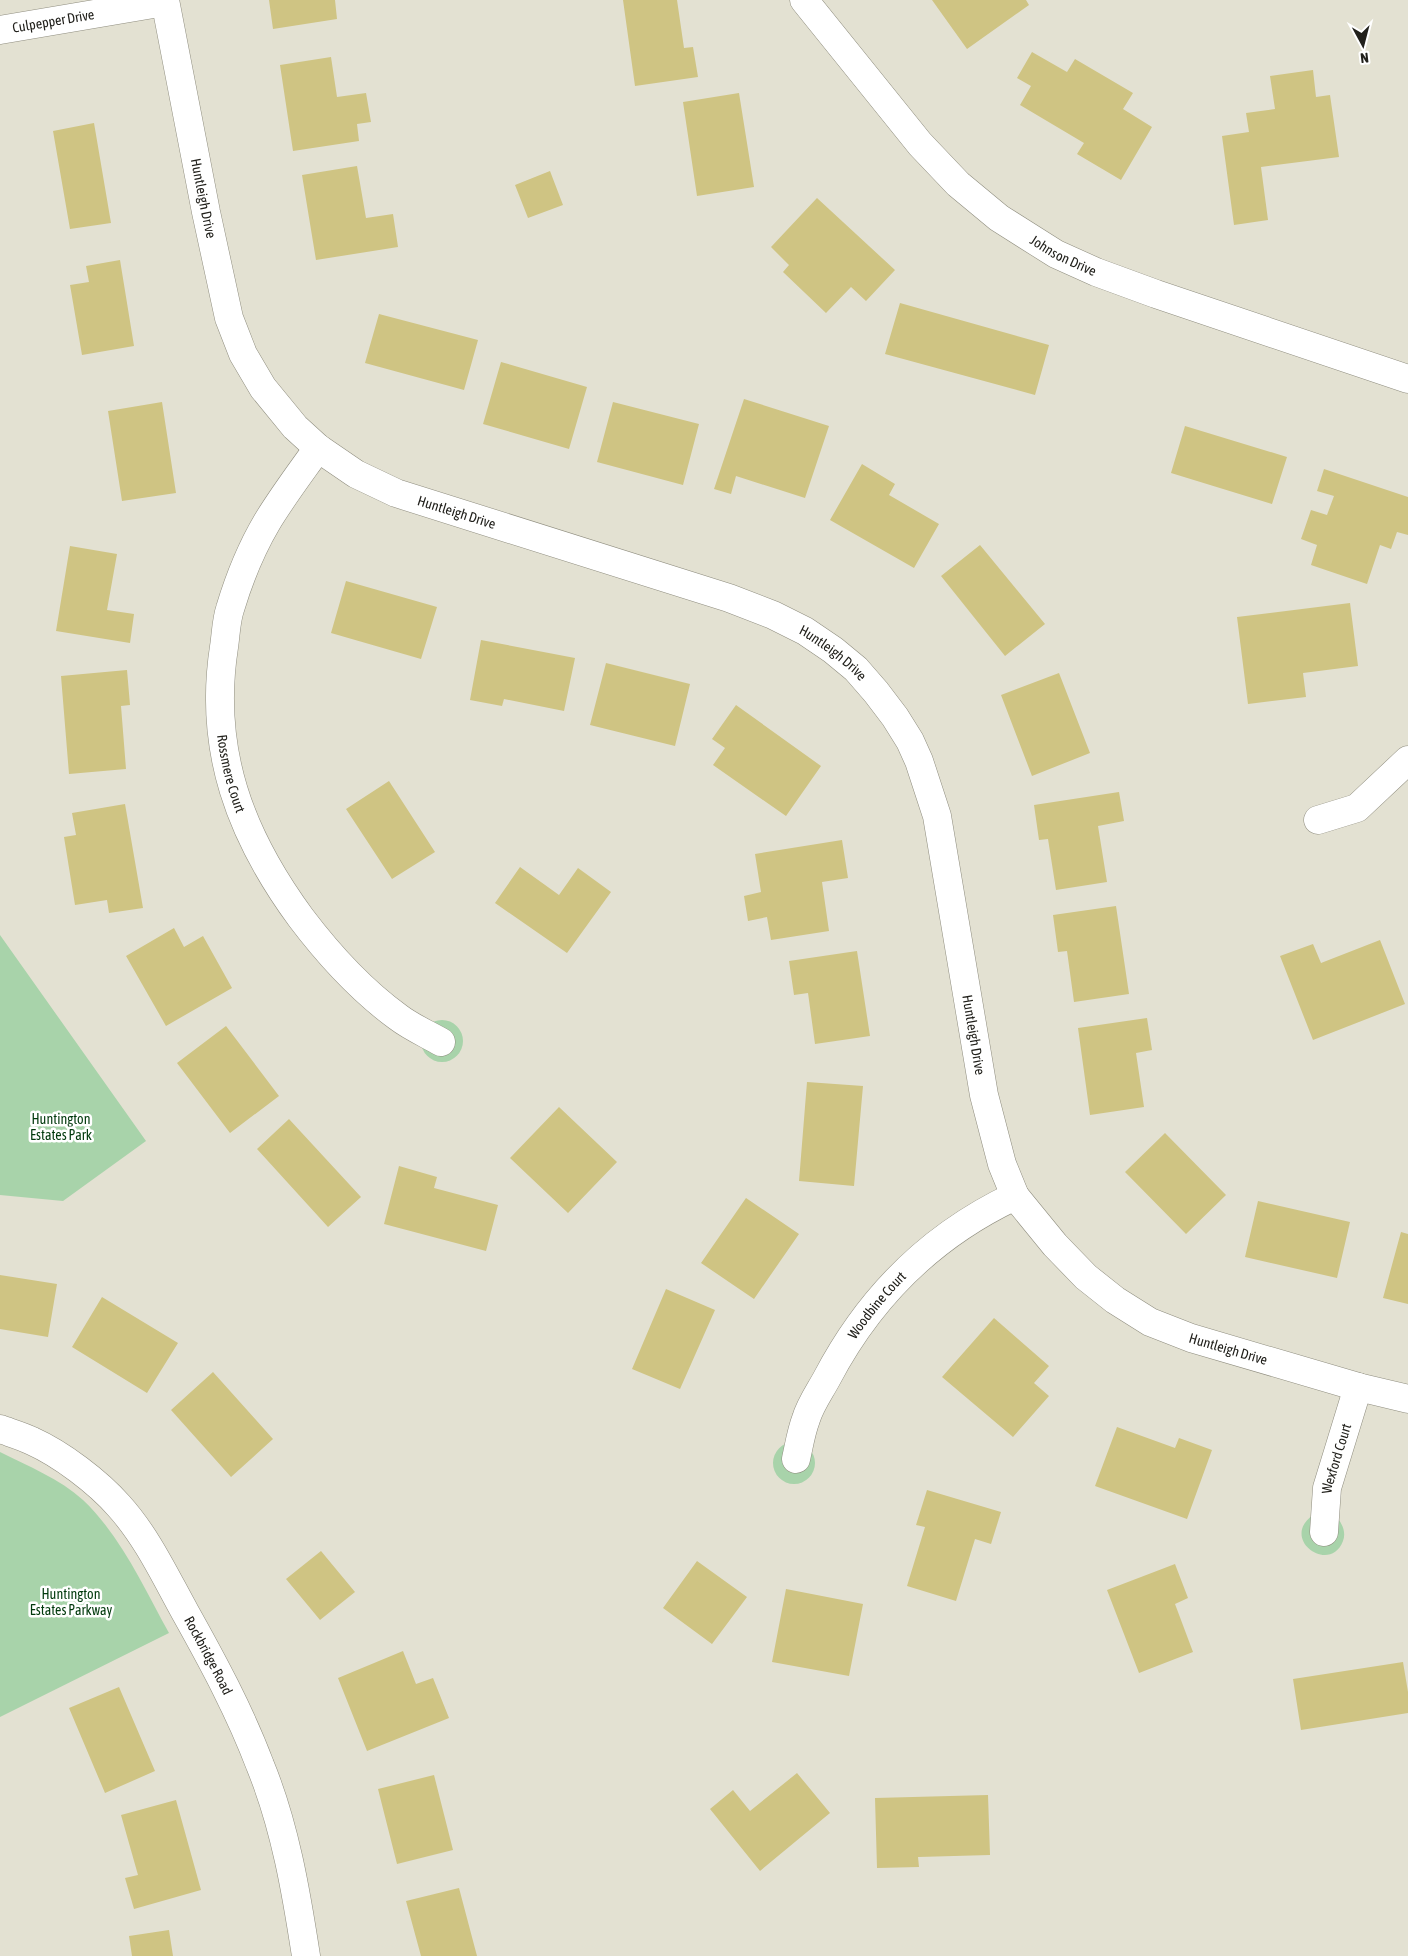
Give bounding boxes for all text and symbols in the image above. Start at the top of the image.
street label: Culpepper Drive [11,6,95,36]
north arrow [1338,20,1388,70]
text: N [1360,49,1370,66]
street label: Huntleigh Drive [188,157,219,240]
street label: Johnson Drive [1027,232,1099,279]
street label: Huntleigh Drive [416,492,498,532]
street label: Huntleigh Drive [797,622,870,684]
street label: Rossmere Court [214,733,249,815]
street label: Huntleigh Drive [959,994,988,1076]
park label: Huntington Estates Park [30,1111,92,1143]
street label: Woodbine Court [845,1268,909,1342]
street label: Huntleigh Drive [1187,1330,1269,1368]
street label: Wexford Court [1319,1421,1354,1494]
park label: Huntington Estates Parkway [30,1586,112,1618]
street label: Rockbridge Road [181,1614,236,1697]

